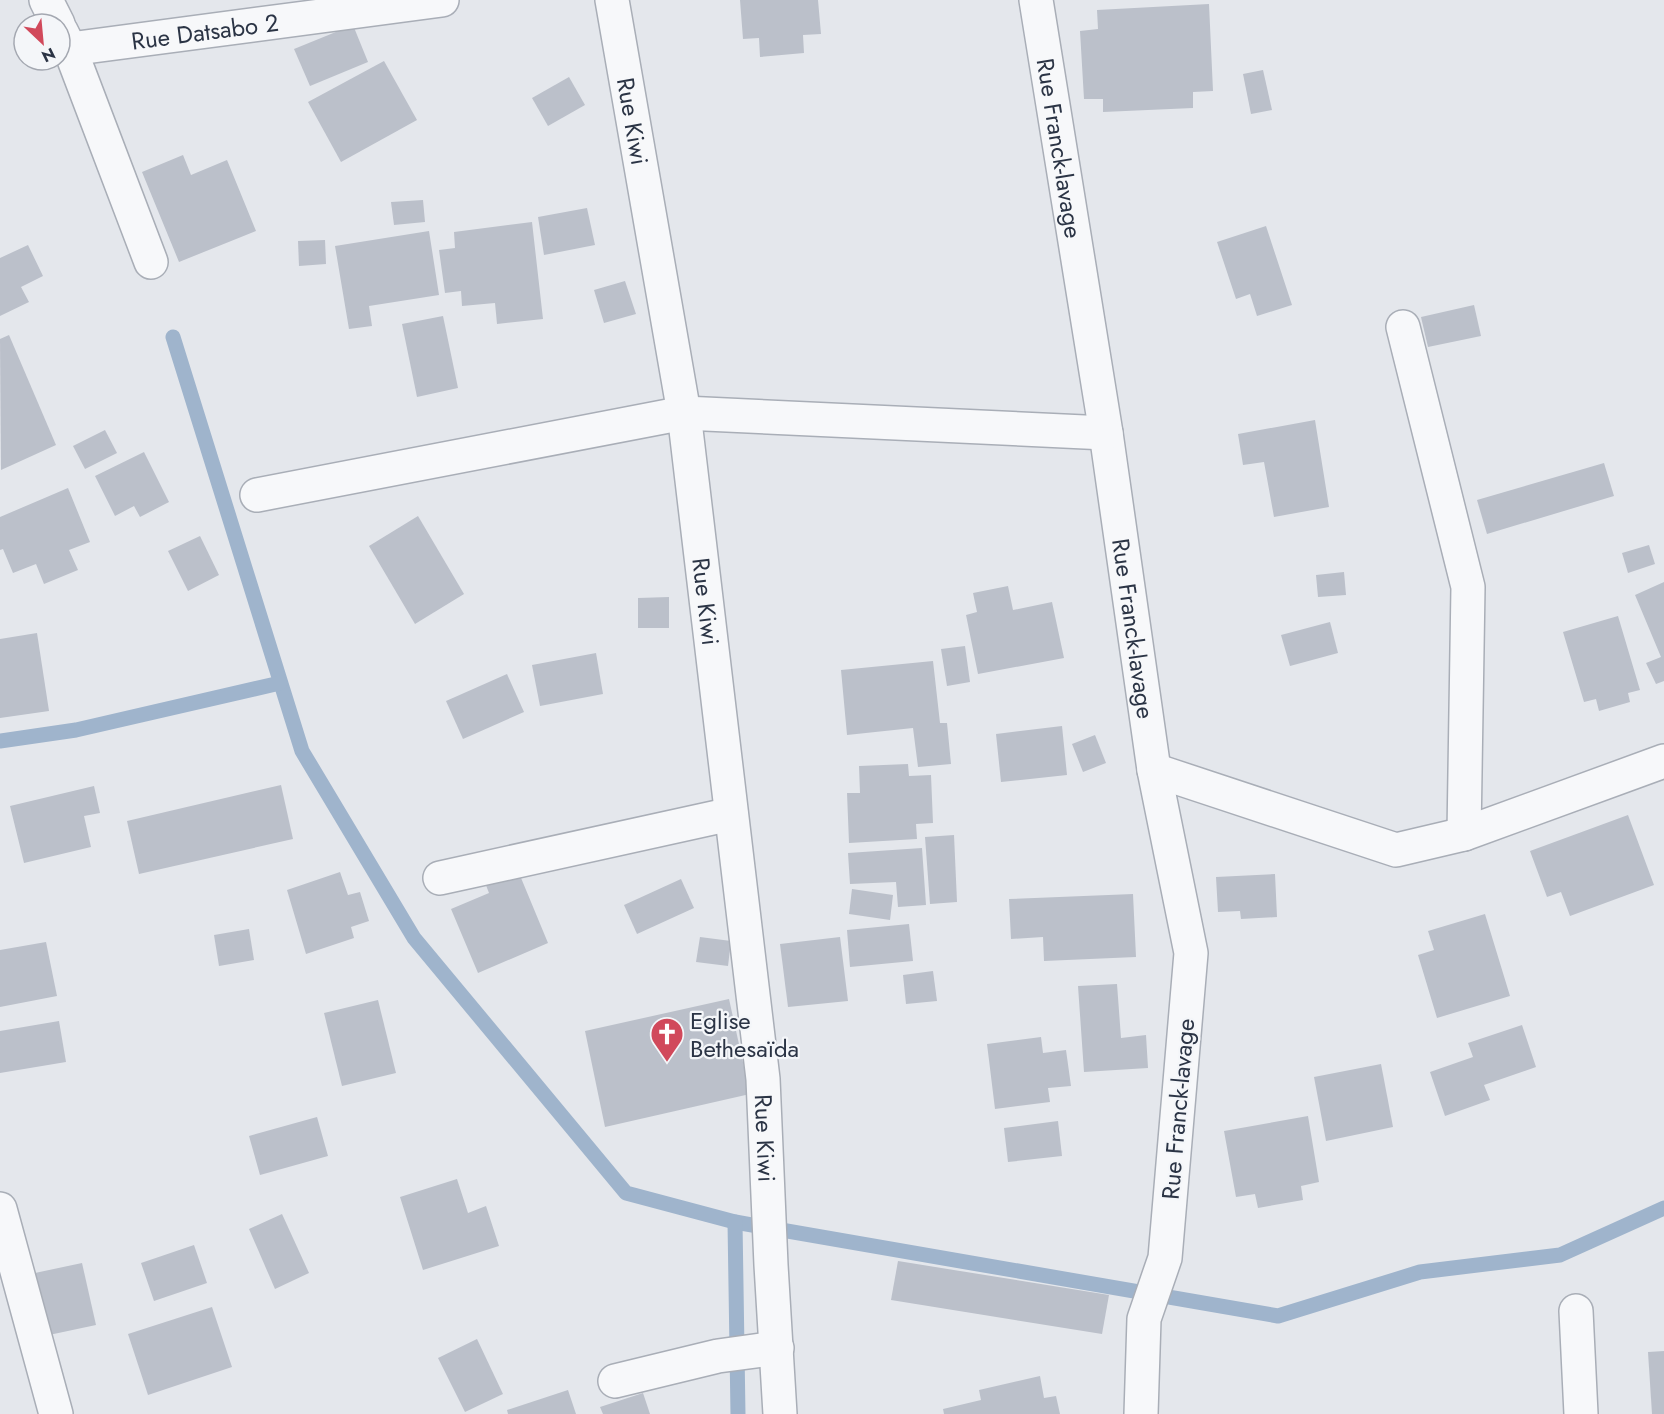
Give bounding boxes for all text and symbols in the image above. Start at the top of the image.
street label: Rue Datsabo 2 [129,4,281,58]
north arrow [12,12,72,72]
text: N [38,42,59,68]
street label: Rue Franck-lavage [1028,56,1092,241]
street label: Rue Kiwi [608,75,658,168]
street label: Rue Franck-lavage [1104,536,1164,721]
street label: Rue Kiwi [684,556,729,647]
place label: Eglise Bethesaïda [690,1003,799,1066]
church icon: Eglise Bethesaïda [649,1016,685,1063]
street label: Rue Franck-lavage [1153,1017,1203,1201]
street label: Rue Kiwi [746,1093,785,1183]

